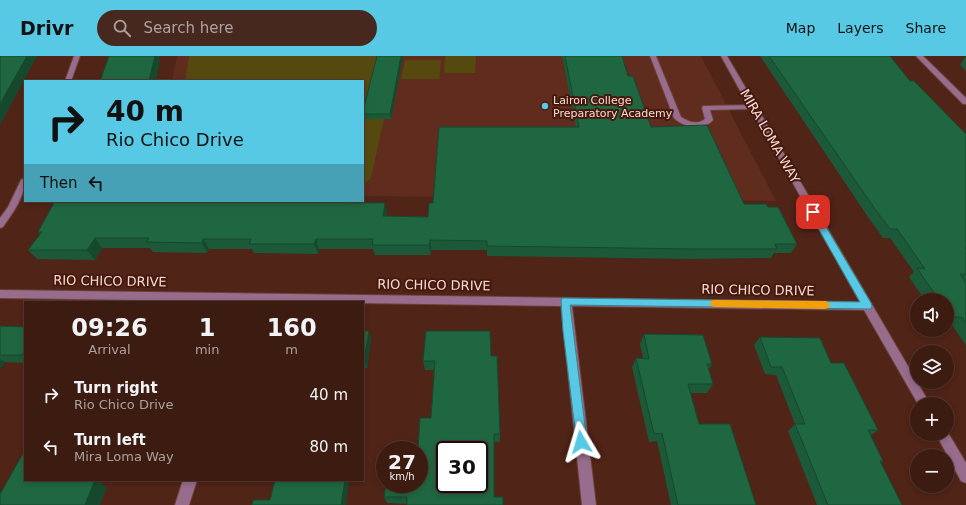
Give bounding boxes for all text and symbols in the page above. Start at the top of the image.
search box [97,10,377,46]
text: Drivr [20,17,73,39]
icon: search [111,17,133,39]
text: Search here [143,19,234,37]
text: Map [786,20,815,36]
text: Layers [837,20,884,36]
text: Share [906,20,946,36]
street label: MIRA LOMA WAY [737,86,803,186]
place label: Lairon College Preparatory Academy [553,94,673,120]
text: 40 m [106,95,184,128]
icon: right [40,96,92,148]
marker: Lairon College Preparatory Academy [540,101,550,111]
text: Rio Chico Drive [106,129,244,150]
icon: left [85,172,107,194]
text: Then [40,174,77,192]
pin [796,195,830,229]
icon: arrive [802,201,824,223]
street label: RIO CHICO DRIVE [53,273,167,289]
street label: RIO CHICO DRIVE [377,277,491,293]
street label: RIO CHICO DRIVE [701,282,815,298]
map controls [910,293,954,493]
button: sound [910,293,954,337]
text: 09:26 [71,314,148,342]
text: 1 [199,314,215,342]
text: 160 [267,314,317,342]
text: Arrival [88,342,131,357]
text: min [195,342,219,357]
text: m [285,342,298,357]
button: layers [910,345,954,389]
text: Turn right [74,379,158,397]
icon: right [40,384,62,406]
text: 40 m [310,386,348,404]
text: Rio Chico Drive [74,397,174,412]
button: + [910,397,954,441]
position arrow [560,421,602,463]
text: Turn left [74,431,146,449]
icon: left [40,436,62,458]
text: 80 m [310,438,348,456]
speed limit sign: 30 [436,441,488,493]
text: Mira Loma Way [74,449,174,464]
button: − [910,449,954,493]
text: 27 [388,450,416,474]
text: km/h [389,471,415,482]

